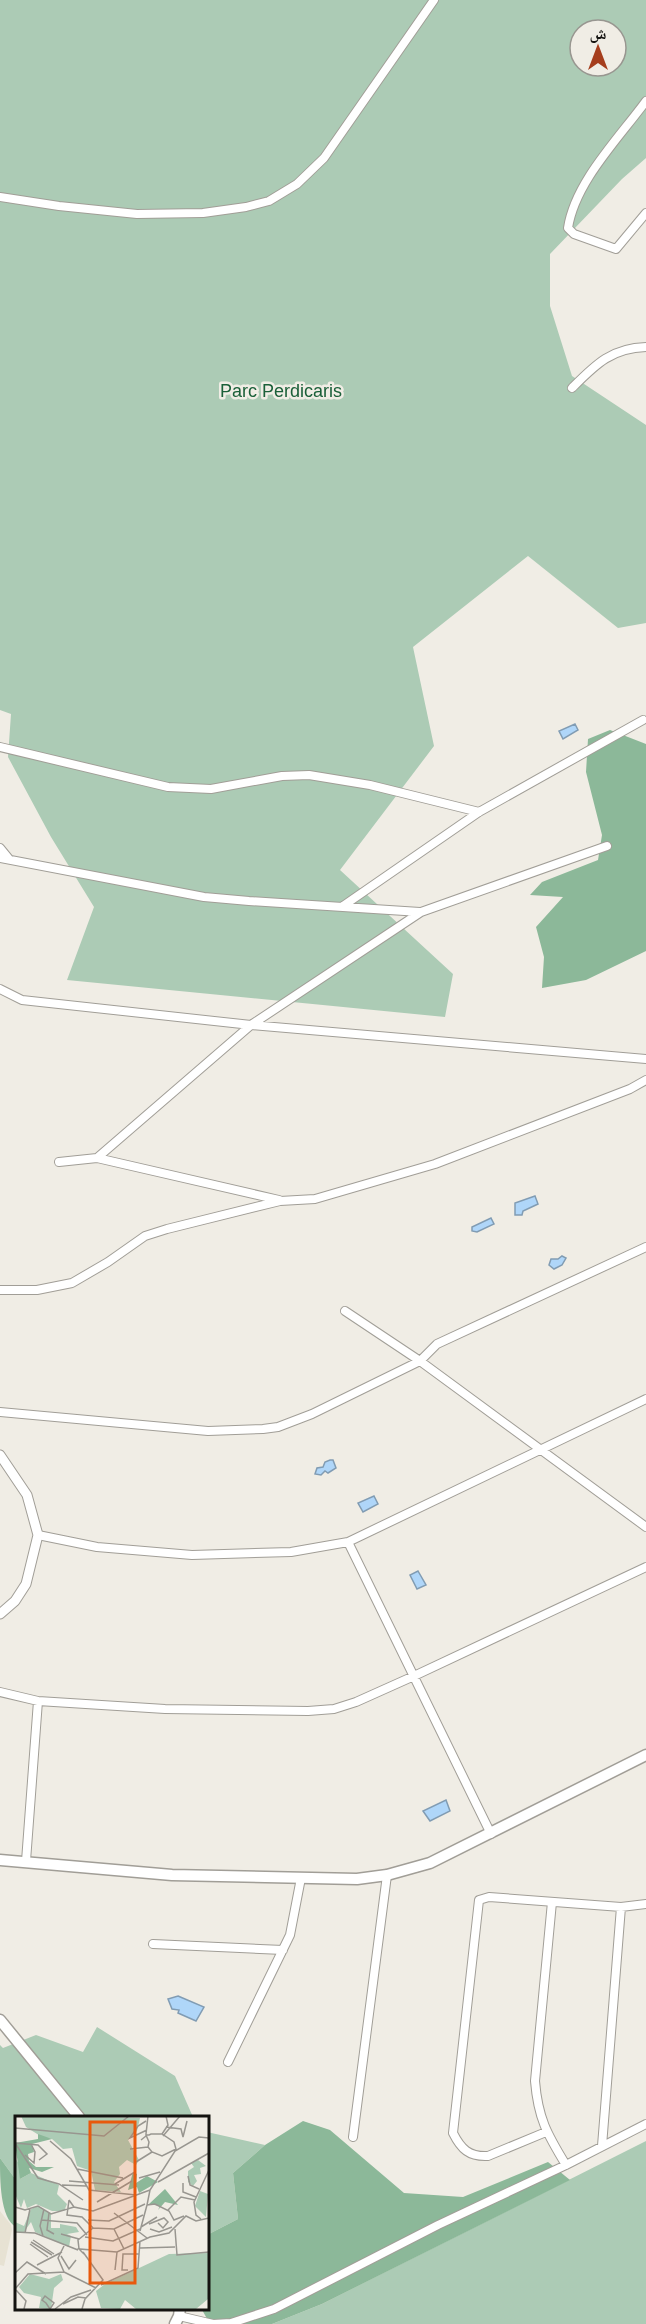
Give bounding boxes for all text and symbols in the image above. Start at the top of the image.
north arrow [568,18,628,78]
text: ش [590,25,607,43]
park label: Parc Perdicaris [220,381,342,401]
inset map [15,2116,208,2309]

